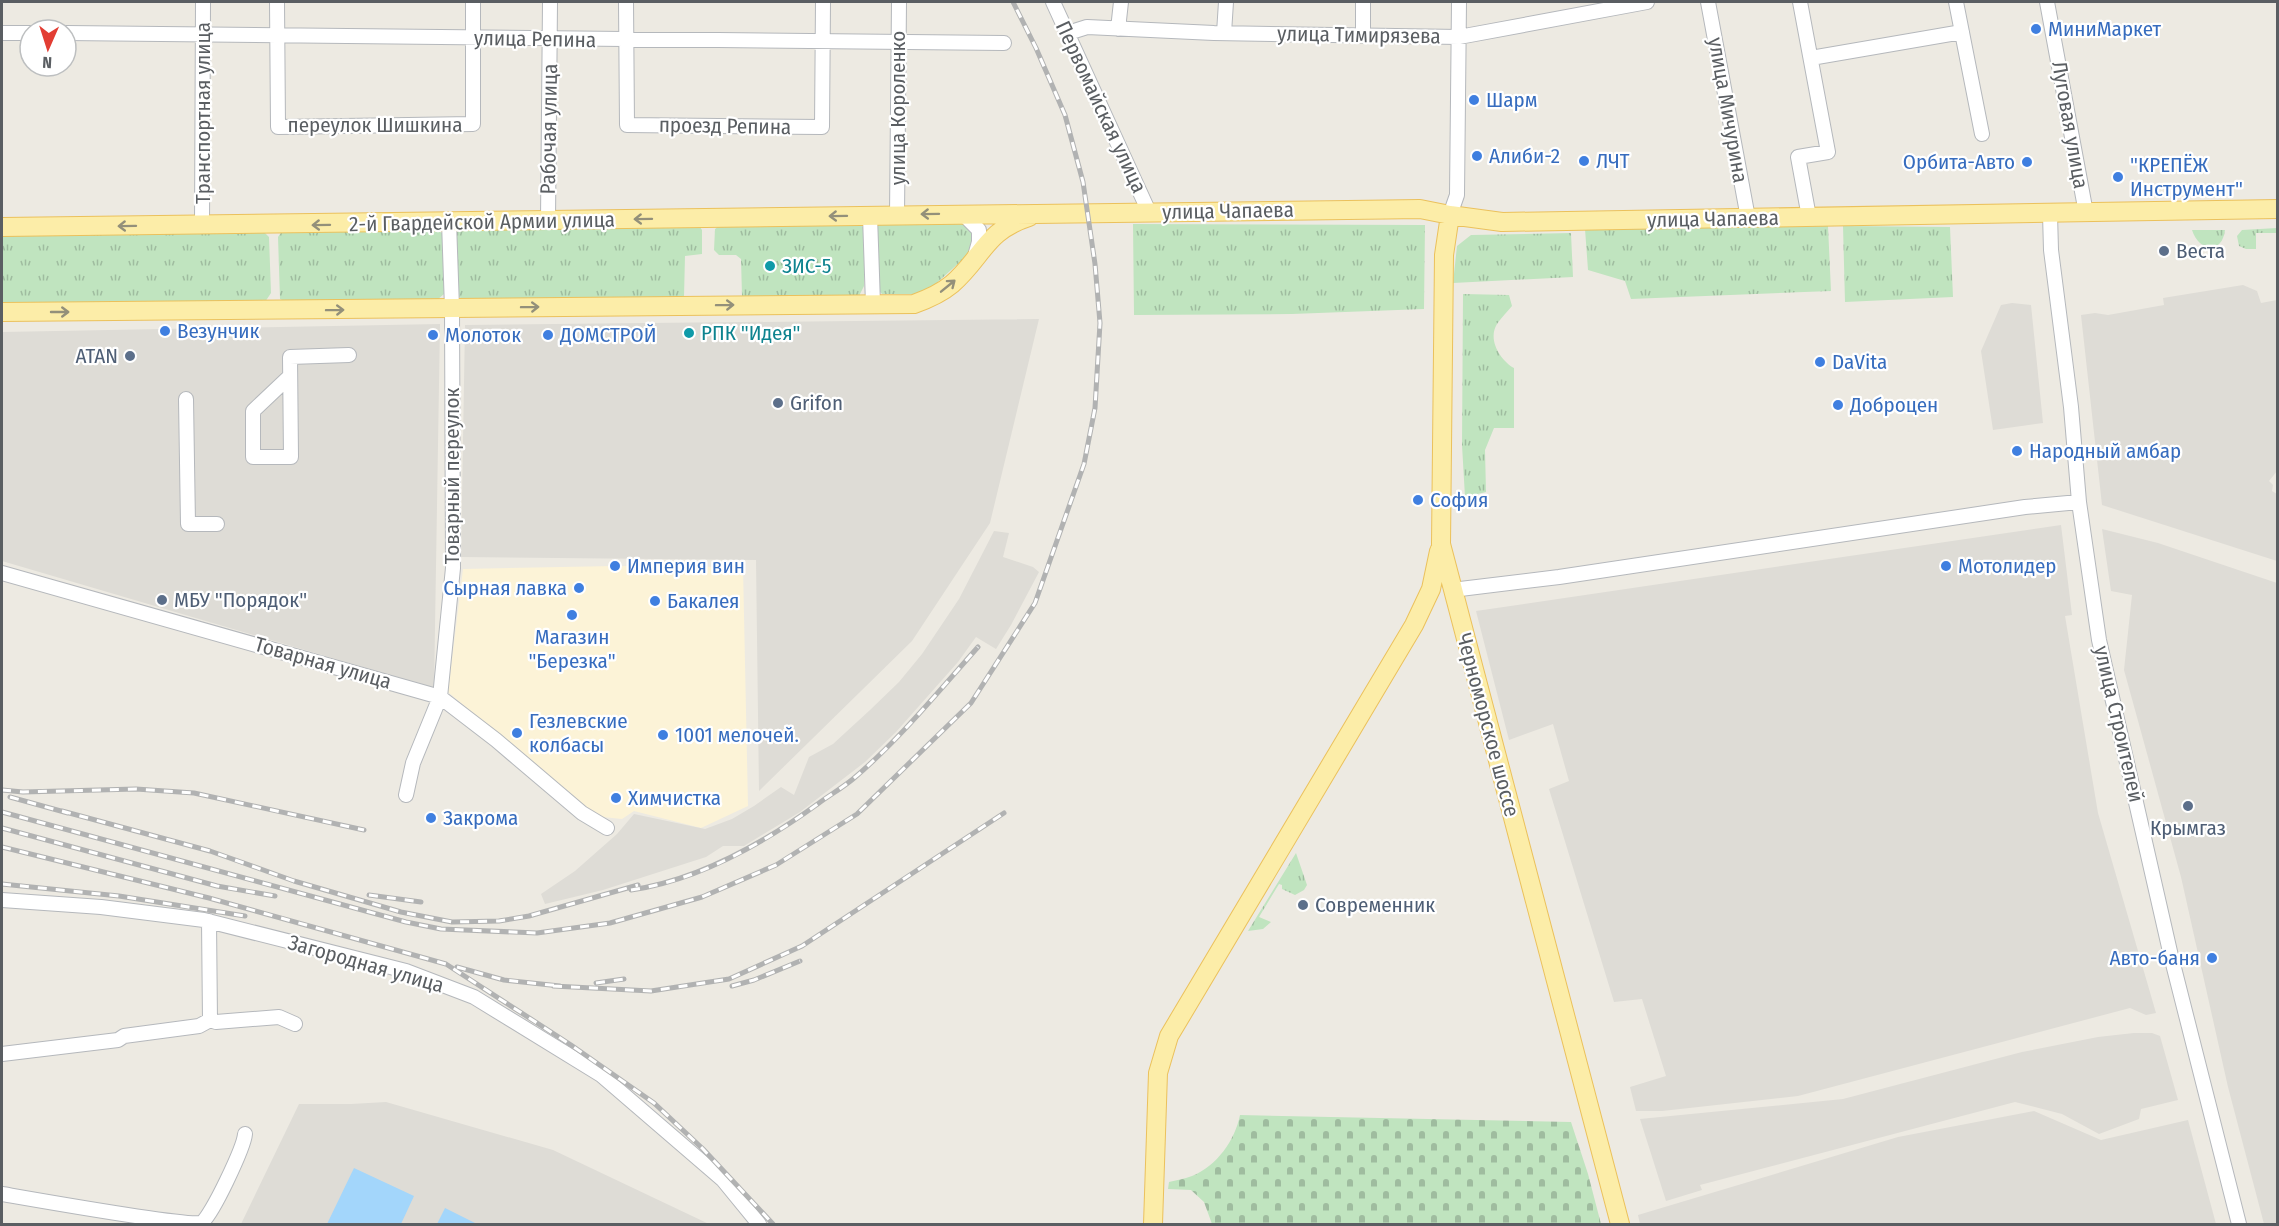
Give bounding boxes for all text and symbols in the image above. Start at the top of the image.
place label: МиниМаркет [2048,16,2162,42]
street label: Первомайская улица [1050,17,1152,197]
north arrow [18,18,78,78]
street label: улица Тимирязева [1277,21,1441,49]
street label: Транспортная улица [190,22,216,204]
marker: МиниМаркет [2029,22,2043,36]
street label: улица Репина [474,25,596,53]
street label: улица Короленко [885,31,911,185]
street label: улица Мичурина [1702,35,1754,185]
text: N [42,53,53,72]
street label: Луговая улица [2046,59,2094,191]
street label: Рабочая улица [535,63,563,195]
place label: Шарм [1486,87,1538,113]
marker: Шарм [1467,93,1481,107]
street label: переулок Шишкина [288,112,462,138]
street label: проезд Репина [659,112,791,140]
place label: Алиби-2 [1489,143,1560,169]
place label: ЛЧТ [1596,148,1630,174]
marker: Алиби-2 [1470,149,1484,163]
place label: Орбита-Авто [1903,149,2015,175]
place label: "КРЕПЁЖ Инструмент" [2130,152,2243,202]
marker: ЛЧТ [1577,154,1591,168]
marker: Орбита-Авто [2020,155,2034,169]
marker: "КРЕПЁЖ Инструмент" [2111,170,2125,184]
street label: улица Чапаева [1162,197,1294,225]
street label: улица Чапаева [1647,205,1779,233]
street label: 2-й Гвардейской Армии улица [349,207,615,237]
one-way arrow [920,208,940,220]
one-way arrow [829,210,849,222]
one-way arrow [634,213,654,225]
one-way arrow [312,219,332,230]
one-way arrow [117,220,137,232]
place label: Веста [2176,238,2225,264]
marker: Веста [2157,244,2171,258]
place label: ЗИС-5 [782,253,831,279]
marker: ЗИС-5 [763,259,777,273]
one-way arrow [940,280,956,293]
one-way arrow [714,299,734,311]
one-way arrow [519,301,539,313]
one-way arrow [324,304,344,316]
one-way arrow [49,306,69,318]
place label: Везунчик [177,318,260,344]
place label: РПК "Идея" [701,320,801,346]
place label: Молоток [445,322,521,348]
place label: ДОМСТРОЙ [559,322,657,348]
marker: Везунчик [158,324,172,338]
marker: РПК "Идея" [682,326,696,340]
marker: Молоток [426,328,440,342]
marker: ДОМСТРОЙ [541,328,555,342]
place label: ATAN [76,343,118,369]
marker: ATAN [123,349,137,363]
place label: DaVita [1832,349,1887,375]
marker: DaVita [1813,355,1827,369]
street label: Товарный переулок [439,388,465,564]
place label: Grifon [790,390,843,416]
place label: Доброцен [1849,392,1938,418]
marker: Grifon [771,396,785,410]
marker: Доброцен [1831,398,1845,412]
place label: Народный амбар [2029,438,2181,464]
marker: Народный амбар [2010,444,2024,458]
place label: София [1430,487,1488,513]
marker: София [1411,493,1425,507]
place label: Империя вин [627,553,745,579]
place label: Мотолидер [1958,553,2057,579]
marker: Империя вин [608,559,622,573]
marker: Мотолидер [1939,559,1953,573]
place label: Сырная лавка [443,575,567,601]
marker: Сырная лавка [572,581,586,595]
place label: МБУ "Порядок" [174,587,307,613]
place label: Бакалея [667,588,740,614]
marker: МБУ "Порядок" [155,593,169,607]
marker: Бакалея [648,594,662,608]
marker: Магазин "Березка" [565,608,579,622]
place label: Магазин "Березка" [528,624,616,674]
street label: Черноморское шоссе [1451,630,1525,820]
street label: Товарная улица [252,631,394,695]
street label: улица Строителей [2088,643,2150,805]
place label: Гезлевские колбасы [529,708,628,758]
place label: 1001 мелочей. [675,722,799,748]
marker: Гезлевские колбасы [510,726,524,740]
marker: 1001 мелочей. [656,728,670,742]
place label: Химчистка [628,785,721,811]
marker: Химчистка [609,791,623,805]
marker: Крымгаз [2181,799,2195,813]
place label: Закрома [443,805,518,831]
marker: Закрома [424,811,438,825]
place label: Крымгаз [2150,815,2226,841]
place label: Современник [1315,892,1435,918]
marker: Современник [1296,898,1310,912]
street label: Загородная улица [285,929,447,999]
place label: Авто-баня [2109,945,2200,971]
marker: Авто-баня [2205,951,2219,965]

